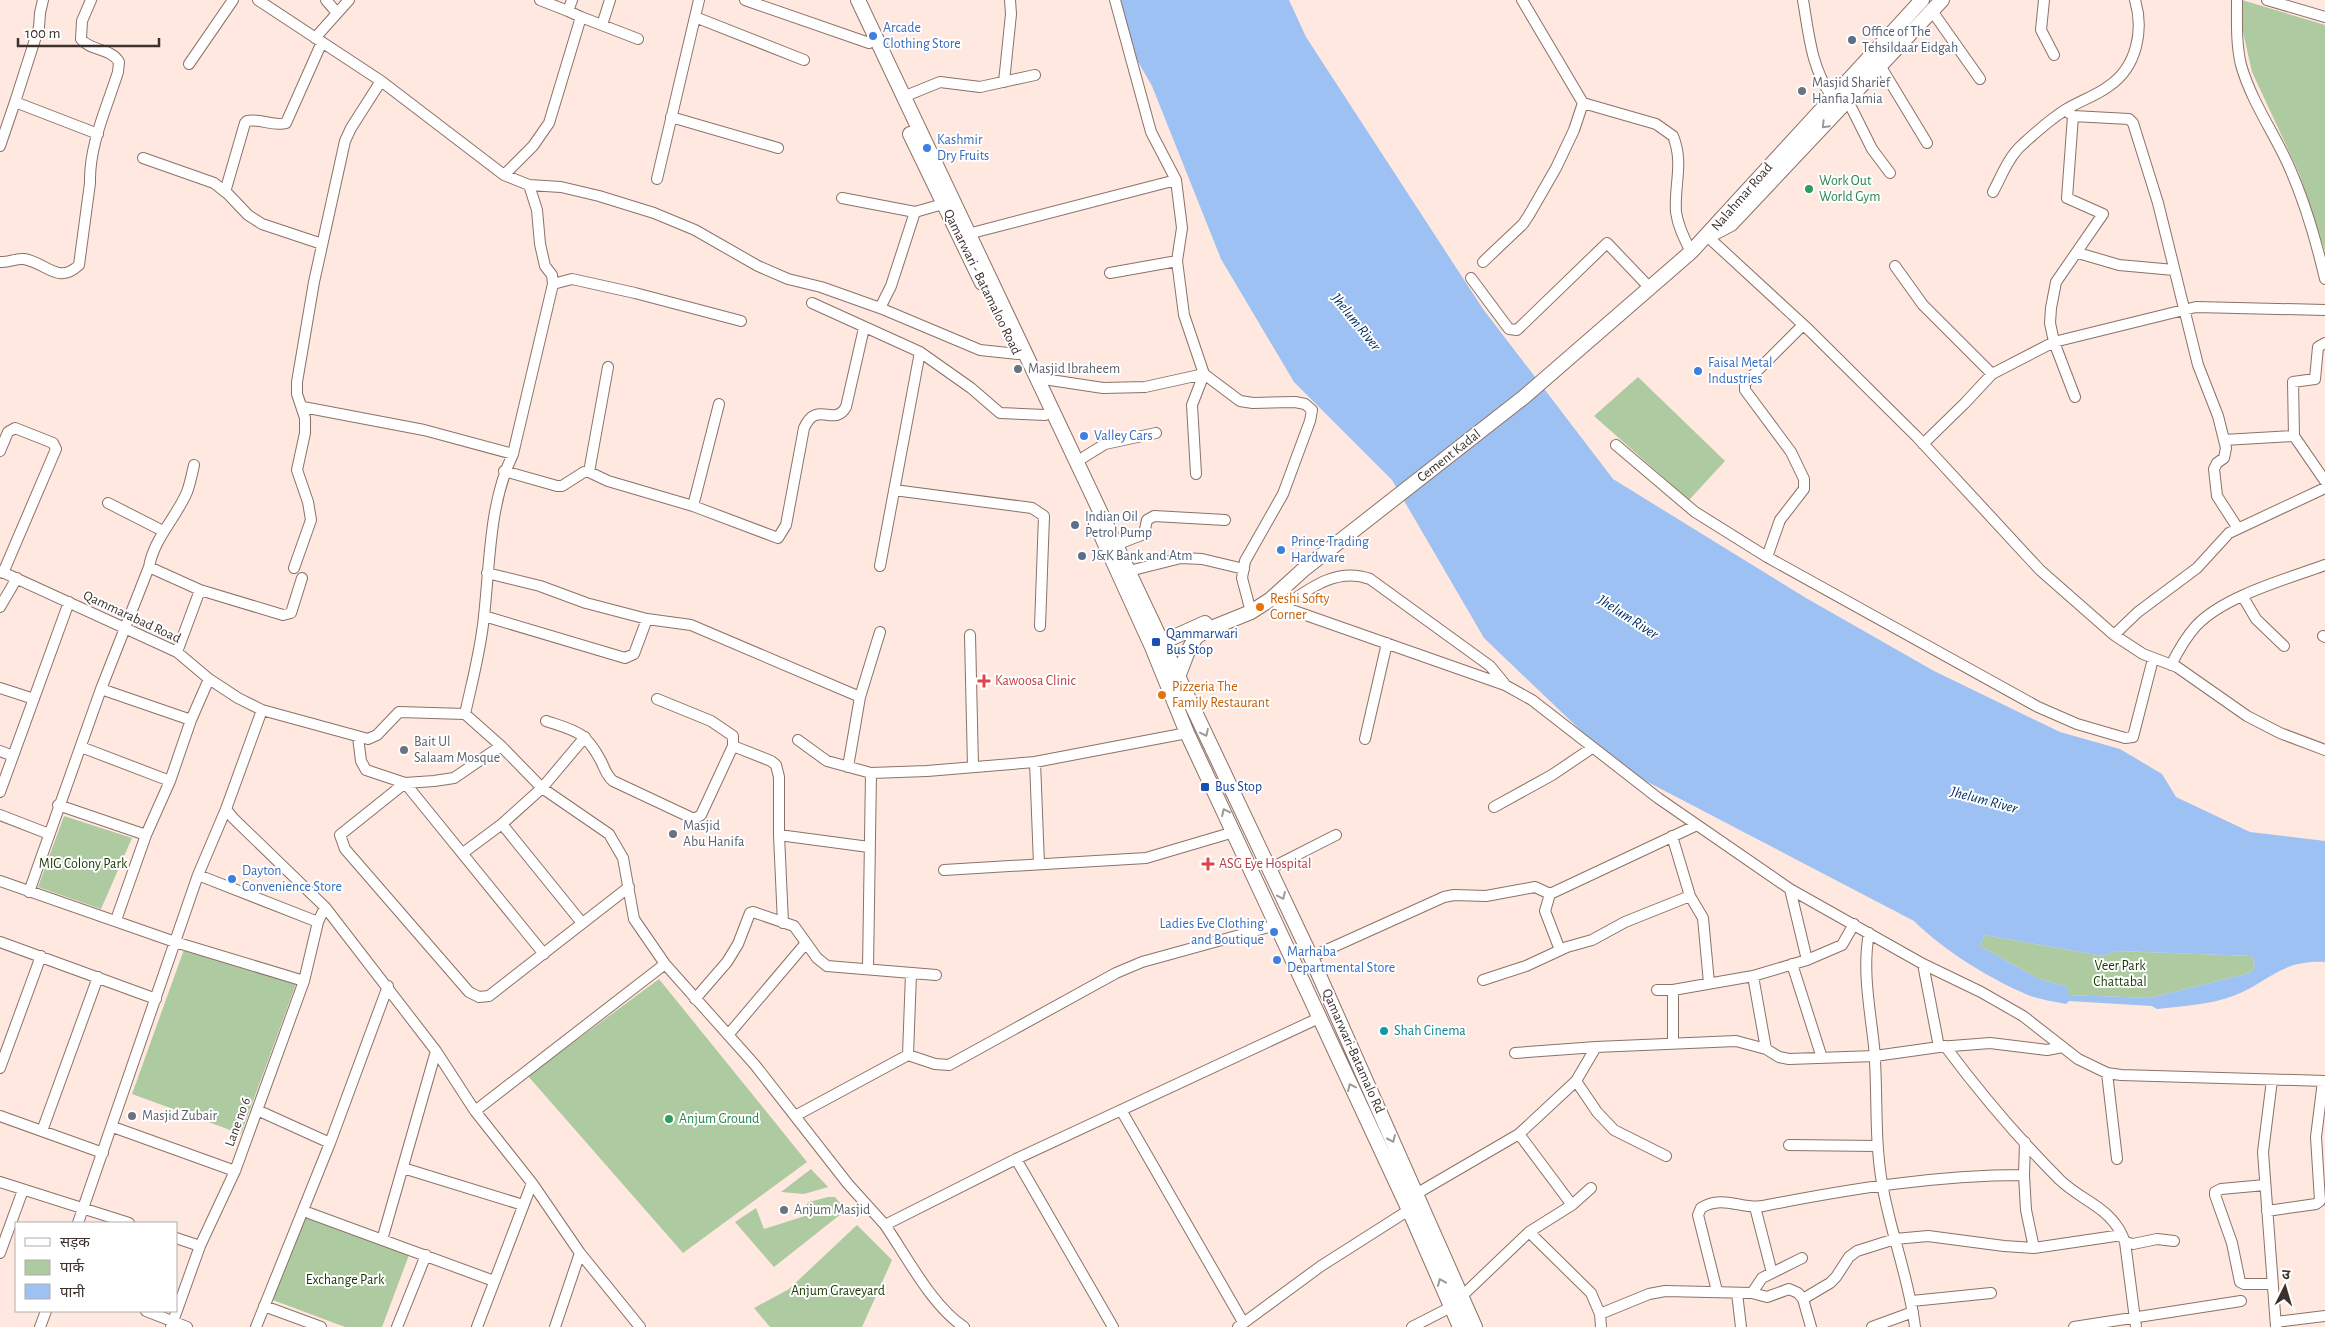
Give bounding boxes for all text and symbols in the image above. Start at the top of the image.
scale bar [18,15,159,47]
place label: Arcade Clothing Store [883,21,961,51]
place label: Office of The Tehsildaar Eidgah [1862,25,1958,55]
text: 100 m [25,26,60,41]
marker: Arcade Clothing Store [867,30,879,42]
marker: Office of The Tehsildaar Eidgah [1846,34,1858,46]
place label: Masjid Sharief Hanfia Jamia [1812,76,1891,106]
marker: Masjid Sharief Hanfia Jamia [1796,85,1808,97]
one-way arrow [1822,120,1831,129]
place label: Kashmir Dry Fruits [937,133,989,163]
marker: Kashmir Dry Fruits [921,142,933,154]
street label: Nalahmar Road [1709,160,1775,234]
place label: Work Out World Gym [1819,174,1880,204]
marker: Work Out World Gym [1803,183,1815,195]
street label: Qamarwari - Batamaloo Road [941,207,1023,357]
water label: Jhelum River [1328,290,1384,354]
place label: Faisal Metal Industries [1708,356,1773,386]
place label: Masjid Ibraheem [1028,362,1120,376]
marker: Masjid Ibraheem [1012,363,1024,375]
marker: Faisal Metal Industries [1692,365,1704,377]
street label: Cement Kadal [1415,427,1483,485]
place label: Valley Cars [1094,429,1153,443]
marker: Valley Cars [1078,430,1090,442]
place label: Indian Oil Petrol Pump [1085,510,1152,540]
marker: Indian Oil Petrol Pump [1069,519,1081,531]
place label: Prince Trading Hardware [1291,535,1369,565]
marker: Prince Trading Hardware [1275,544,1287,556]
place label: J&K Bank and Atm [1092,549,1192,563]
marker: J&K Bank and Atm [1076,550,1088,562]
street label: Qammarabad Road [81,588,183,646]
place label: Reshi Softy Corner [1270,592,1330,622]
water label: Jhelum River [1594,592,1662,643]
marker: Reshi Softy Corner [1254,601,1266,613]
place label: Qammarwari Bus Stop [1166,627,1238,657]
marker: Qammarwari Bus Stop [1150,636,1162,648]
marker: Kawoosa Clinic [977,674,991,688]
place label: Kawoosa Clinic [995,674,1076,688]
place label: Pizzeria The Family Restaurant [1172,680,1270,710]
marker: Pizzeria The Family Restaurant [1156,689,1168,701]
one-way arrow [1199,728,1209,737]
place label: Bait Ul Salaam Mosque [414,735,500,765]
marker: Bait Ul Salaam Mosque [398,744,410,756]
place label: Bus Stop [1215,780,1262,794]
marker: Bus Stop [1199,781,1211,793]
water label: Jhelum River [1948,784,2020,816]
one-way arrow [1220,808,1231,817]
place label: Masjid Abu Hanifa [683,819,745,849]
marker: Masjid Abu Hanifa [667,828,679,840]
park label: MIG Colony Park [39,857,128,871]
marker: ASG Eye Hospital [1201,857,1215,871]
place label: ASG Eye Hospital [1219,857,1312,871]
place label: Dayton Convenience Store [242,864,342,894]
marker: Dayton Convenience Store [226,873,238,885]
one-way arrow [1276,891,1286,900]
place label: Ladies Eve Clothing and Boutique [1160,917,1264,947]
marker: Ladies Eve Clothing and Boutique [1268,926,1280,938]
place label: Marhaba Departmental Store [1287,945,1395,975]
marker: Marhaba Departmental Store [1271,954,1283,966]
park label: Veer Park Chattabal [2093,959,2147,989]
street label: Qamarwari-Batamalo Rd [1319,987,1387,1115]
place label: Shah Cinema [1394,1024,1466,1038]
marker: Shah Cinema [1378,1025,1390,1037]
one-way arrow [1347,1083,1357,1092]
street label: Lane no 6 [223,1096,253,1148]
place label: Masjid Zubair [142,1109,218,1123]
marker: Masjid Zubair [126,1110,138,1122]
place label: Anjum Ground [679,1112,759,1126]
marker: Anjum Ground [663,1113,675,1125]
one-way arrow [1386,1134,1397,1143]
place label: Anjum Masjid [794,1203,870,1217]
marker: Anjum Masjid [778,1204,790,1216]
legend [15,1222,178,1312]
text: सड़क [60,1235,90,1250]
text: पार्क [60,1258,84,1275]
north arrow [2260,1262,2310,1312]
text: उ [2281,1268,2292,1282]
park label: Exchange Park [306,1273,385,1287]
one-way arrow [1436,1278,1447,1287]
text: पानी [60,1284,86,1300]
park label: Anjum Graveyard [791,1284,885,1298]

